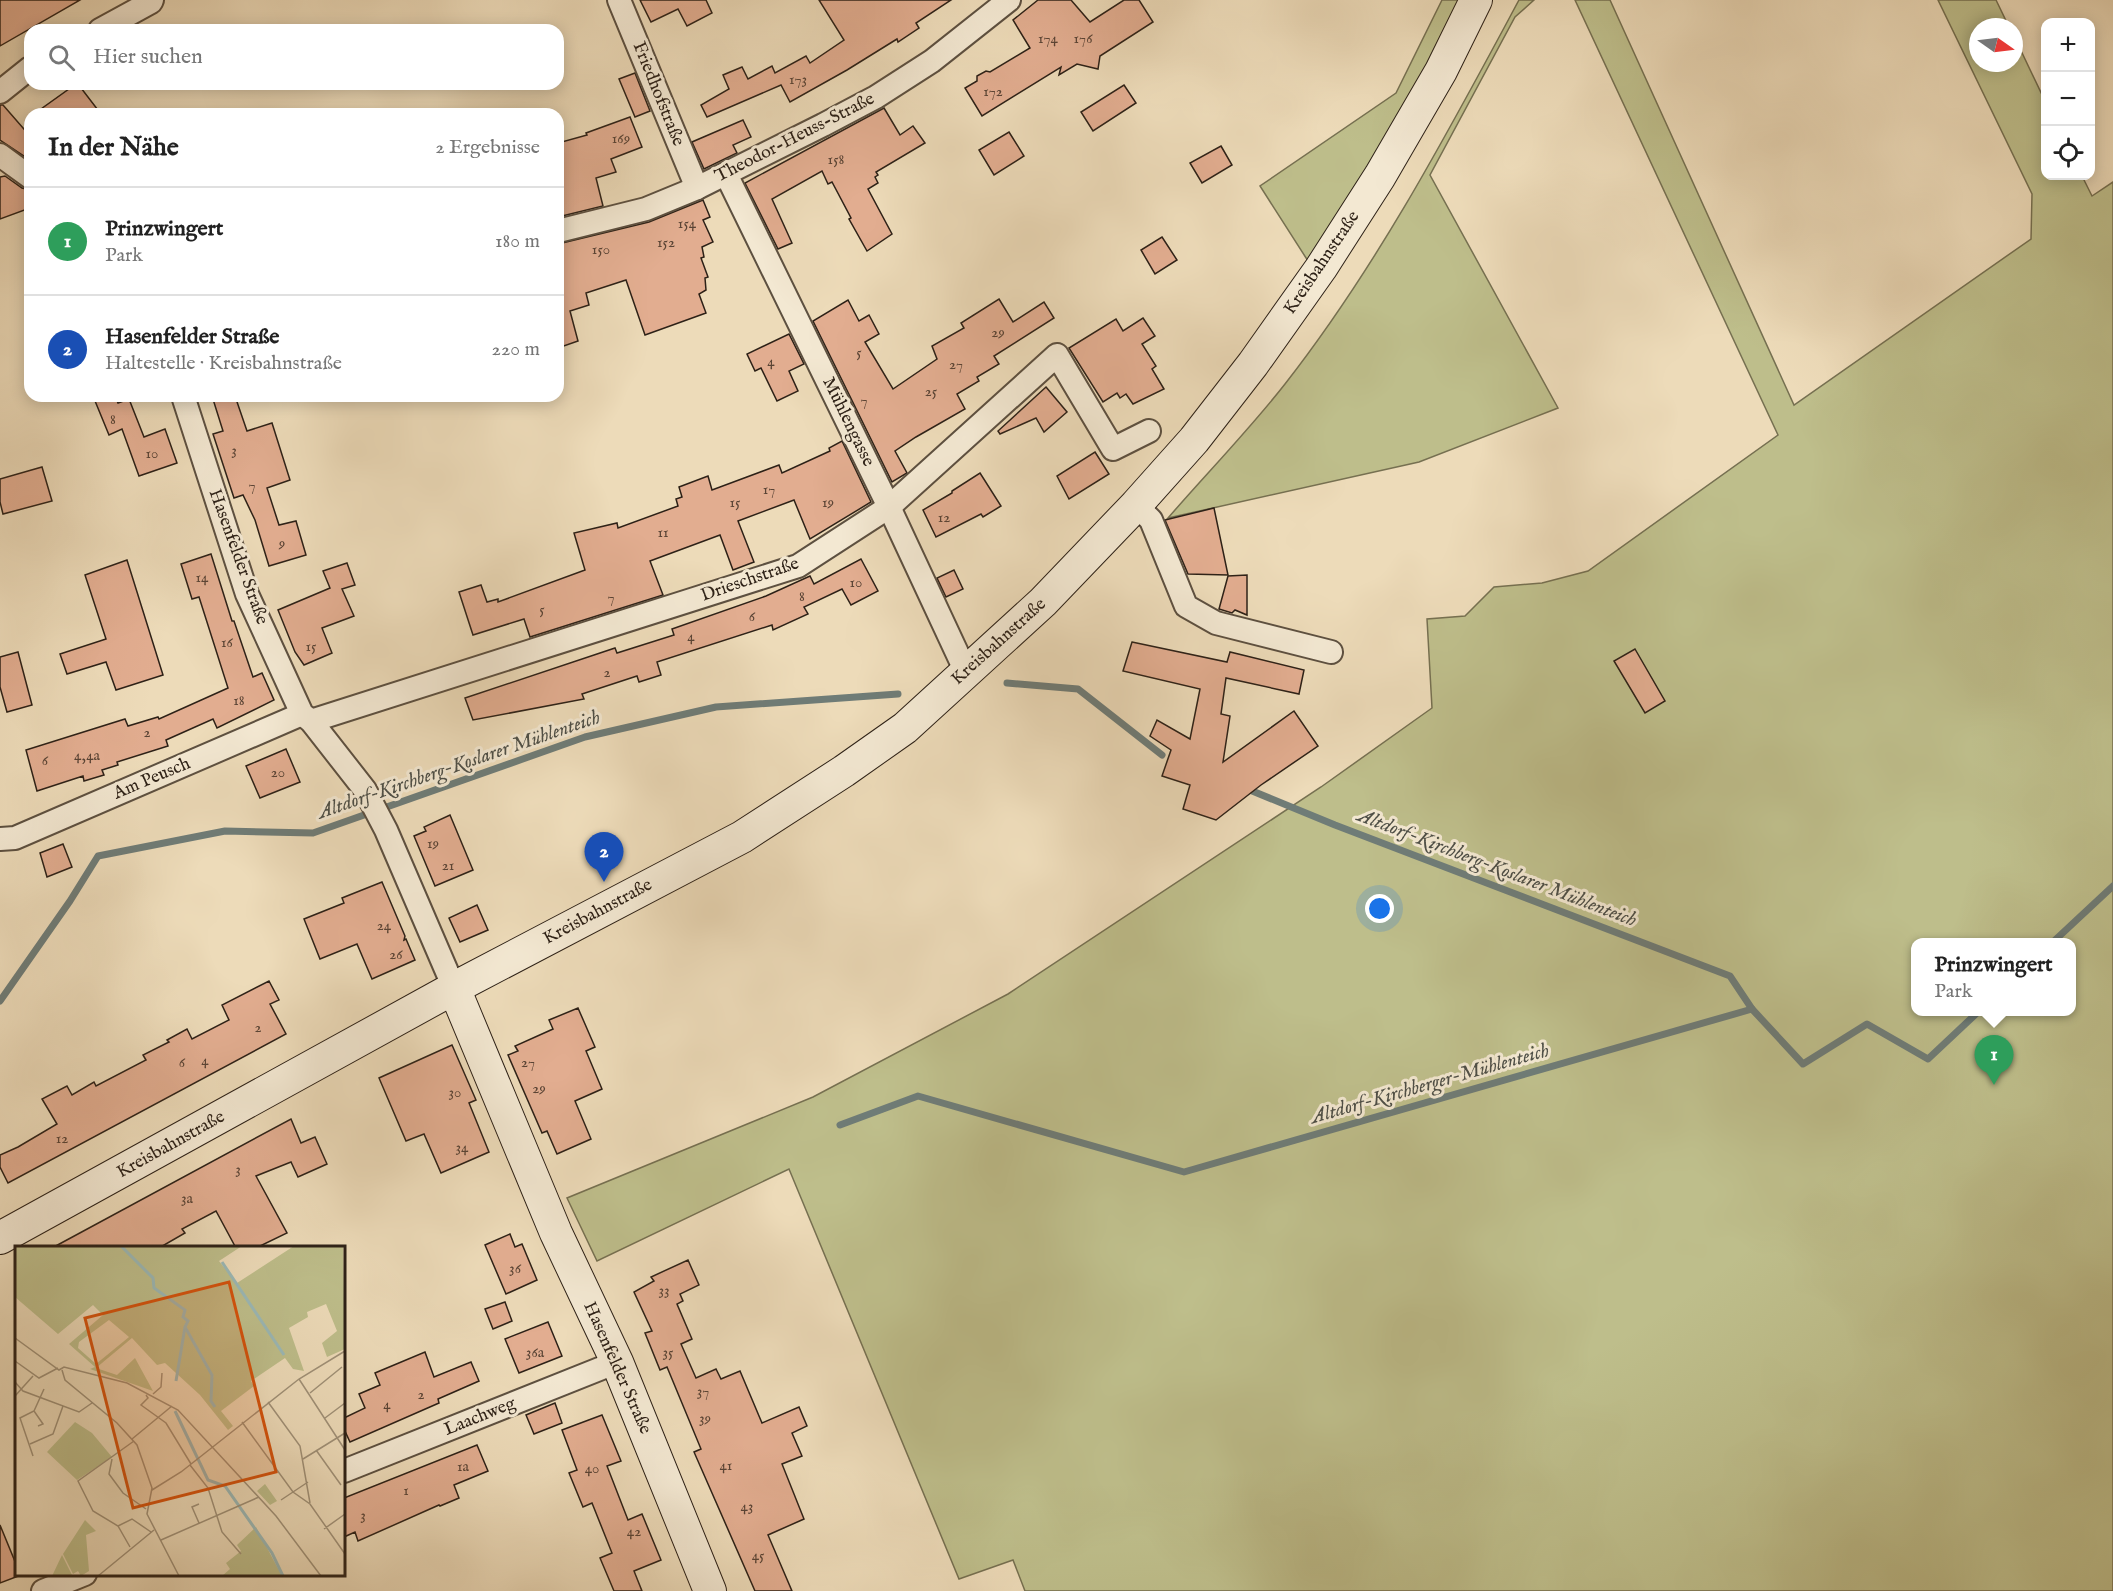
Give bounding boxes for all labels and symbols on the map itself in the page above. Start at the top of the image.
north arrow [1969,18,2023,72]
house number: 174 [1038,29,1059,48]
house number: 176 [1074,29,1093,48]
street label: Friedhofstraße [627,38,689,150]
house number: 173 [789,70,807,89]
house number: 172 [983,82,1003,101]
street label: Theodor-Heuss-Straße [711,88,879,188]
house number: 169 [612,129,630,148]
house number: 158 [828,150,845,169]
street label: Kreisbahnstraße [1279,207,1365,319]
house number: 154 [678,214,697,233]
house number: 152 [657,233,675,252]
house number: 150 [592,240,610,259]
house number: 29 [991,323,1005,342]
house number: 5 [856,343,862,362]
house number: 4 [767,352,775,371]
house number: 27 [949,355,963,374]
street label: Mühlengasse [816,373,880,471]
house number: 25 [925,382,938,401]
house number: 7 [860,391,868,410]
house number: 8 [110,410,116,429]
house number: 3 [231,441,237,460]
house number: 10 [146,444,158,463]
house number: 7 [248,476,256,495]
house number: 17 [763,480,775,499]
street label: Hasenfelder Straße [203,486,273,628]
house number: 15 [729,493,741,512]
house number: 19 [822,493,834,512]
house number: 12 [938,508,950,527]
house number: 11 [657,523,669,542]
house number: 9 [278,534,285,553]
street label: Drieschstraße [698,552,802,608]
house number: 14 [196,568,209,587]
house number: 10 [850,573,862,592]
house number: 8 [799,587,805,606]
house number: 7 [607,588,615,607]
street label: Kreisbahnstraße [947,593,1051,691]
house number: 5 [539,600,545,619]
house number: 6 [749,607,756,626]
house number: 4 [687,627,695,646]
house number: 16 [221,633,234,652]
house number: 15 [305,637,317,656]
house number: 2 [603,663,611,682]
house number: 18 [233,691,245,710]
water label: Altdorf-Kirchberg-Koslarer Mühlenteich [313,705,604,827]
house number: 2 [143,723,151,742]
house number: 4,4a [74,746,100,765]
house number: 6 [42,751,49,770]
street label: Am Peusch [109,752,194,806]
house number: 20 [271,763,285,782]
water label: Altdorf-Kirchberg-Koslarer Mühlenteich [1352,802,1641,934]
pin: 2 [584,832,624,882]
house number: 19 [427,834,439,853]
house number: 21 [442,856,454,875]
street label: Kreisbahnstraße [540,874,656,950]
your location [1365,894,1394,923]
house number: 24 [377,916,392,935]
house number: 26 [389,945,403,964]
house number: 2 [254,1018,262,1037]
pin: 1 [1974,1036,2014,1085]
water label: Altdorf-Kirchberger-Mühlenteich [1306,1038,1553,1132]
house number: 4 [201,1051,209,1070]
house number: 6 [179,1053,186,1072]
house number: 27 [521,1053,535,1072]
house number: 29 [532,1079,546,1098]
house number: 30 [449,1083,461,1102]
street label: Kreisbahnstraße [113,1106,229,1184]
house number: 12 [56,1129,68,1148]
house number: 34 [456,1138,469,1157]
house number: 3 [235,1160,241,1179]
house number: 3a [181,1189,194,1208]
inset map [15,1246,345,1576]
house number: 36 [509,1259,522,1278]
house number: 33 [658,1281,670,1300]
street label: Hasenfelder Straße [577,1298,657,1438]
house number: 36a [526,1343,545,1362]
house number: 35 [662,1343,674,1362]
house number: 37 [697,1382,709,1401]
house number: 2 [417,1385,425,1404]
street label: Laachweg [441,1392,519,1442]
house number: 4 [383,1395,391,1414]
house number: 39 [699,1409,711,1428]
house number: 41 [720,1456,732,1475]
house number: 1a [457,1457,470,1476]
house number: 40 [585,1459,599,1478]
house number: 1 [403,1481,409,1500]
house number: 43 [741,1497,753,1516]
house number: 3 [360,1506,366,1525]
house number: 42 [627,1522,641,1541]
house number: 45 [752,1546,765,1565]

